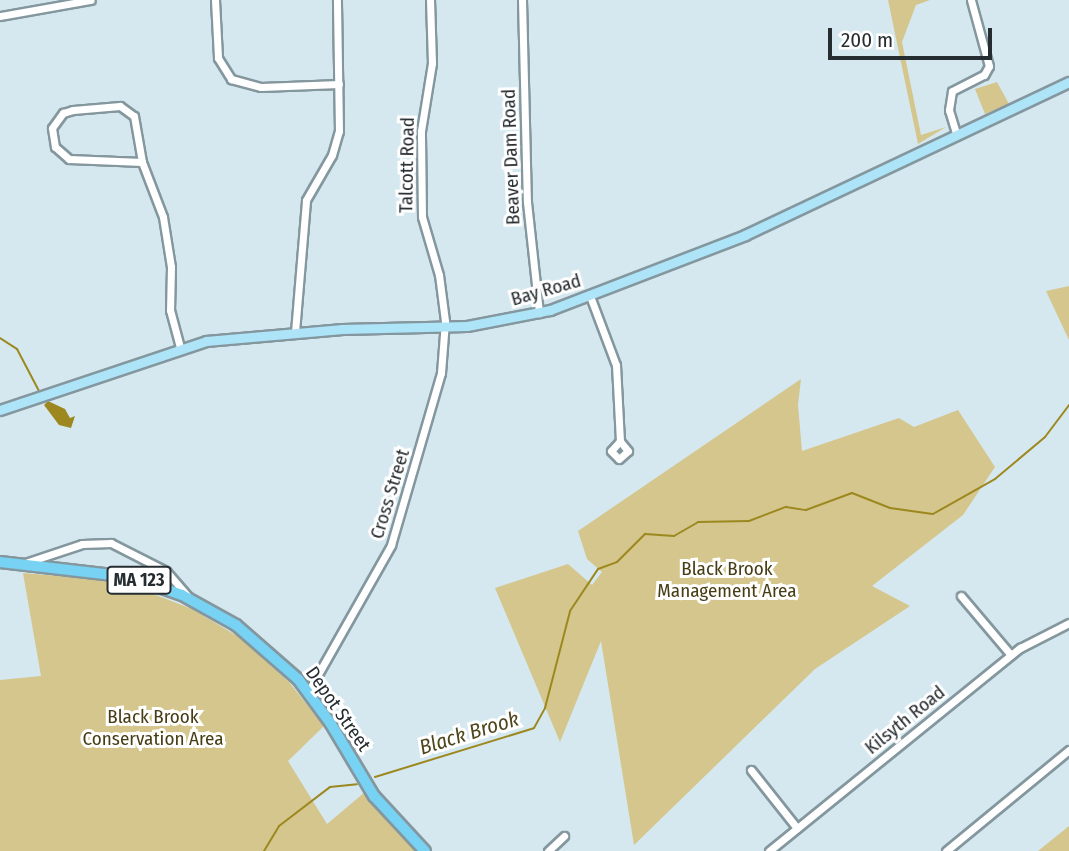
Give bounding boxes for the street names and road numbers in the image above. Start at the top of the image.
street label: Beaver Dam Road [497,89,525,225]
street label: Talcott Road [395,117,419,213]
street label: Bay Road [508,269,584,311]
street label: Cross Street [366,446,414,542]
road number: MA 123 [106,566,172,594]
street label: Depot Street [301,662,375,756]
street label: Kilsyth Road [860,681,950,759]

